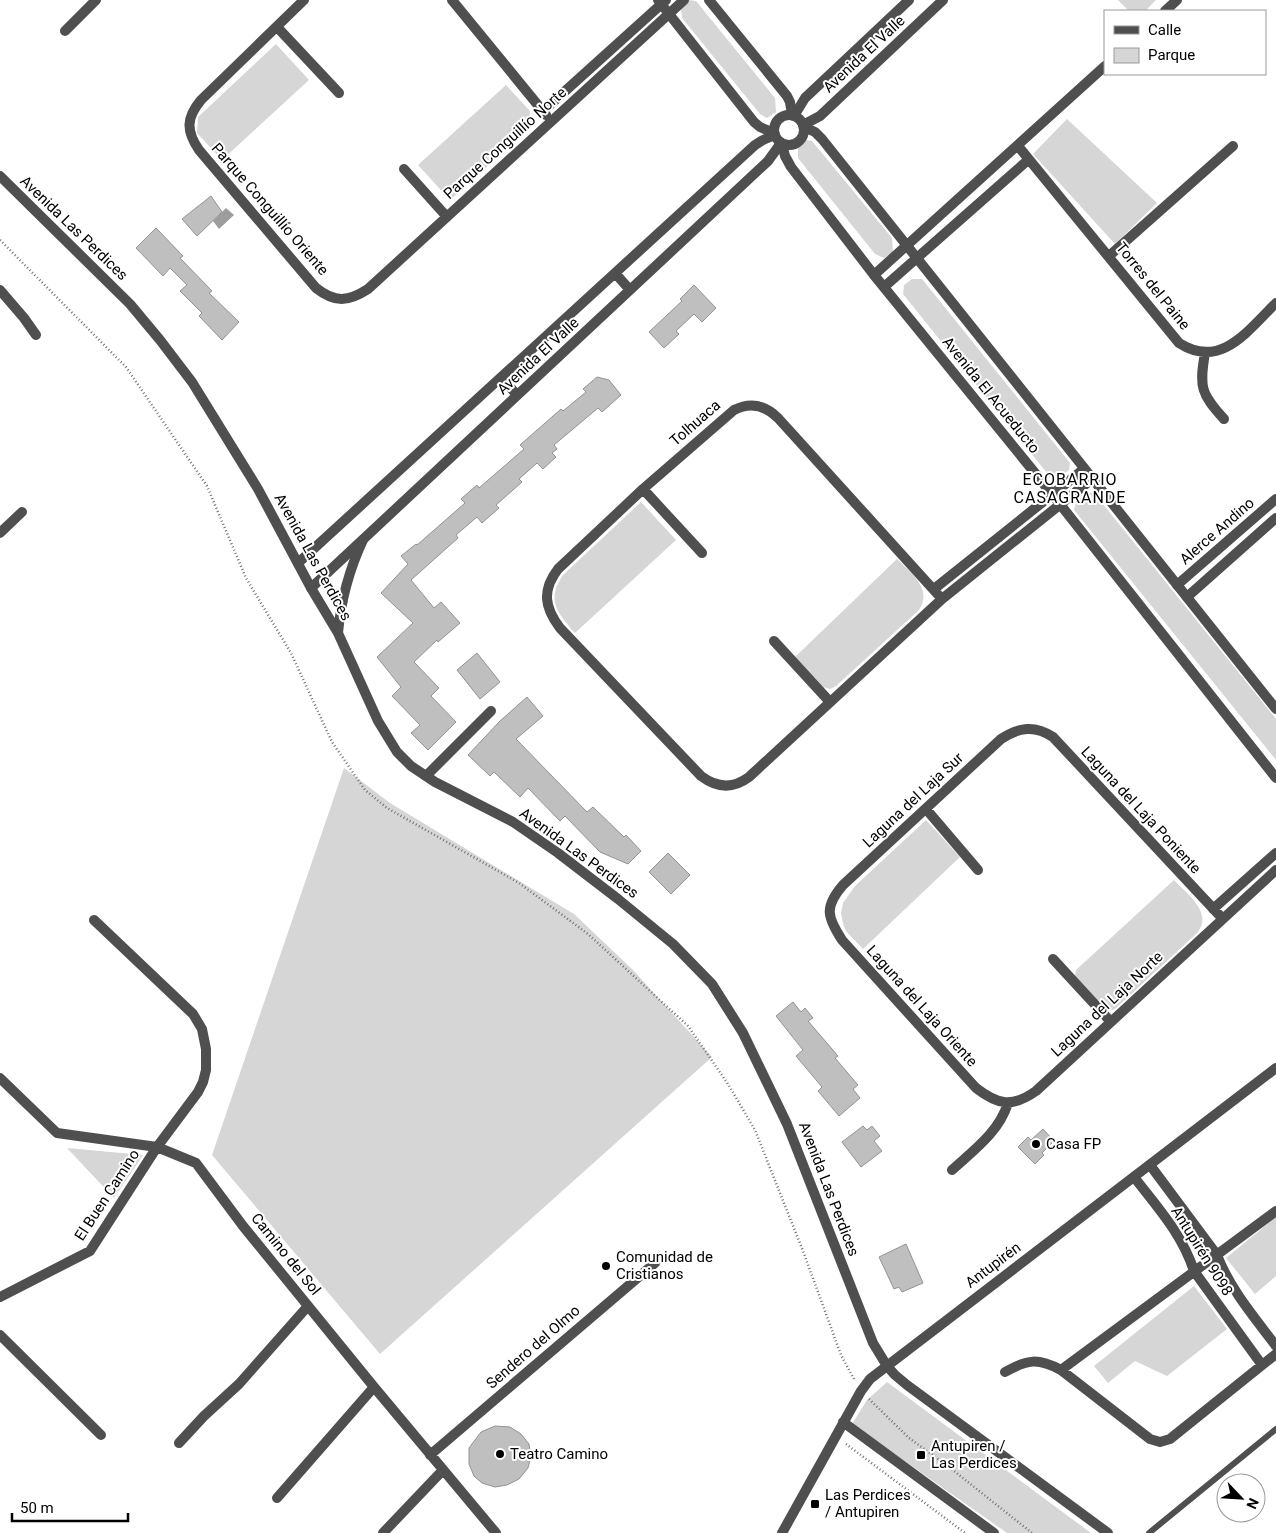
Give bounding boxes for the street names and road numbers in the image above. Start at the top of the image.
street label: Avenida El Valle [819,11,909,97]
street label: Parque Conguillío Norte [440,83,570,203]
street label: Parque Conguillío Oriente [208,139,332,279]
street label: Avenida Las Perdices [17,172,131,284]
street label: Torres del Paine [1112,239,1194,333]
street label: Avenida El Valle [493,313,583,399]
street label: Avenida El Acueducto [939,333,1043,457]
street label: Tolhuaca [666,396,724,450]
street label: Avenida Las Perdices [271,490,355,624]
street label: Alerce Andino [1176,494,1258,568]
street label: Laguna del Laja Poniente [1077,743,1205,877]
street label: Laguna del Laja Sur [859,749,967,851]
street label: Avenida Las Perdices [516,804,642,902]
street label: Laguna del Laja Oriente [863,942,981,1070]
street label: Laguna del Laja Norte [1047,948,1167,1060]
street label: Avenida Las Perdices [795,1119,863,1259]
street label: El Buen Camino [71,1146,143,1244]
street label: Antupirén 9098 [1167,1203,1237,1299]
street label: Camino del Sol [247,1209,325,1299]
street label: Antupirén [962,1238,1024,1292]
street label: Sendero del Olmo [482,1301,584,1393]

